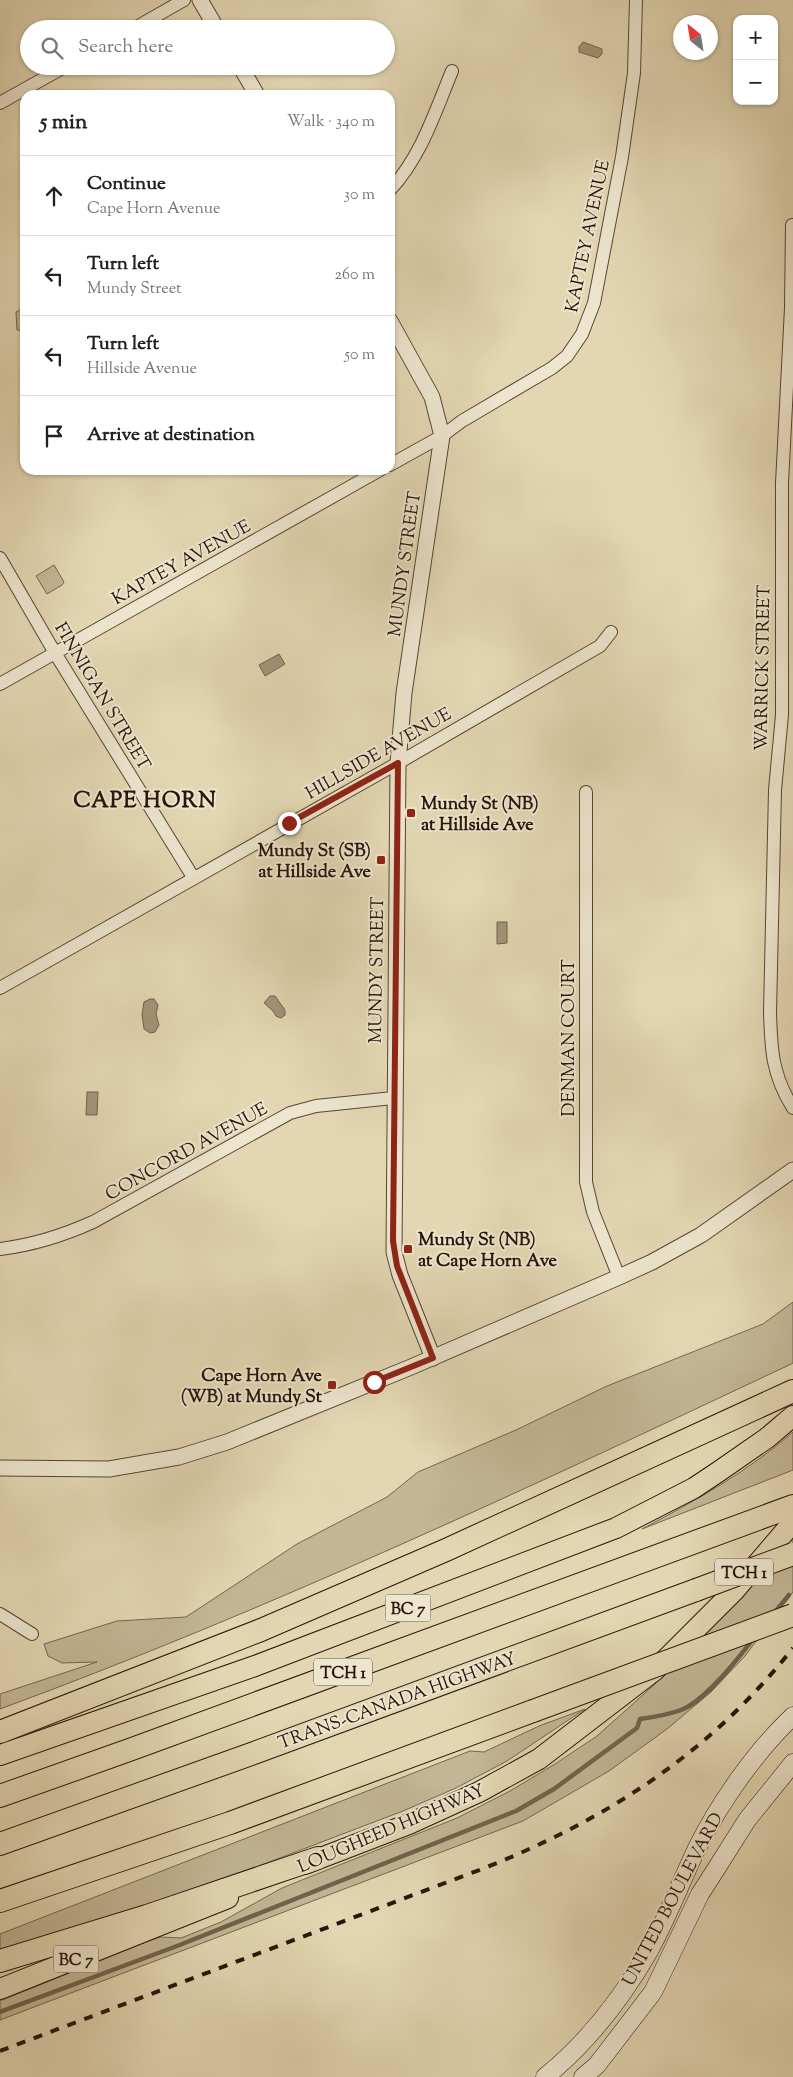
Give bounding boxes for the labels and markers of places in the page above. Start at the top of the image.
place label: Mundy St (NB) at Hillside Ave [421,792,539,839]
marker: Mundy St (NB) at Hillside Ave [405,807,417,819]
place label: Mundy St (SB) at Hillside Ave [258,839,372,886]
marker: Mundy St (SB) at Hillside Ave [375,854,387,866]
place label: Mundy St (NB) at Cape Horn Ave [418,1228,558,1275]
marker: Mundy St (NB) at Cape Horn Ave [402,1243,414,1255]
place label: Cape Horn Ave (WB) at Mundy St [181,1364,323,1411]
marker: Cape Horn Ave (WB) at Mundy St [326,1379,338,1391]

